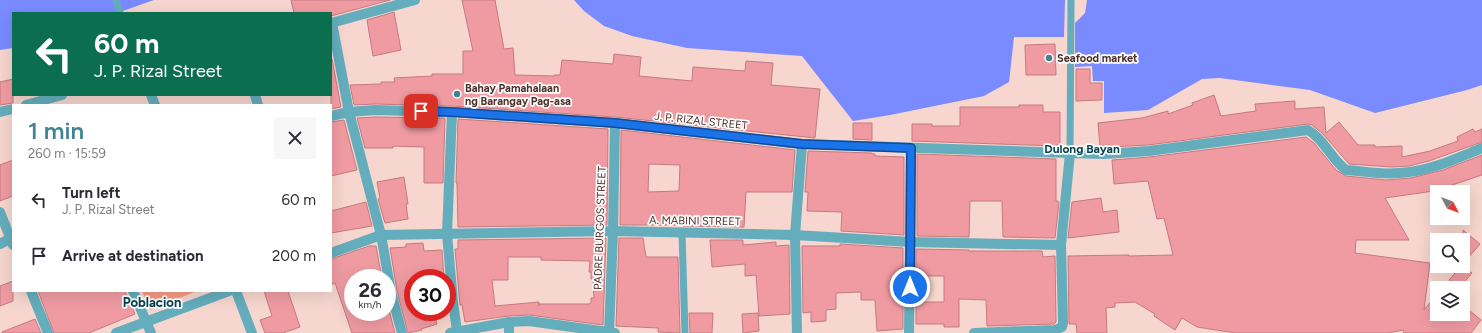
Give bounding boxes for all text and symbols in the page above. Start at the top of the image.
text: 60 m [94,26,159,60]
icon: left [28,28,80,80]
place label: Seafood market [1057,52,1138,65]
marker: Seafood market [1044,53,1054,63]
text: J. P. Rizal Street [94,60,222,82]
place label: Bahay Pamahalaan ng Barangay Pag-asa [465,82,571,108]
marker: Bahay Pamahalaan ng Barangay Pag-asa [452,89,462,99]
pin [404,94,438,128]
icon: arrive [410,100,432,122]
street label: J. P. RIZAL STREET [654,110,748,132]
text: 1 min [28,116,84,145]
button: close [274,117,316,159]
district label: Dulong Bayan [1044,142,1120,156]
text: 260 m · 15:59 [28,146,106,161]
street label: PADRE BURGOS STREET [591,166,609,290]
text: Turn left [62,184,120,202]
north arrow [1430,185,1470,225]
map controls [1430,185,1470,321]
icon: left [28,189,50,211]
text: 60 m [281,191,316,209]
text: J. P. Rizal Street [62,202,155,217]
street label: A. MABINI STREET [649,214,741,228]
button: search [1430,233,1470,273]
icon: arrive [28,245,50,267]
text: Arrive at destination [62,247,203,265]
text: 200 m [272,247,316,265]
position arrow [889,266,931,308]
speed limit sign: 30 [404,269,456,321]
text: 26 [358,278,382,302]
button: layers [1430,281,1470,321]
district label: Poblacion [123,295,181,310]
text: km/h [359,298,381,311]

